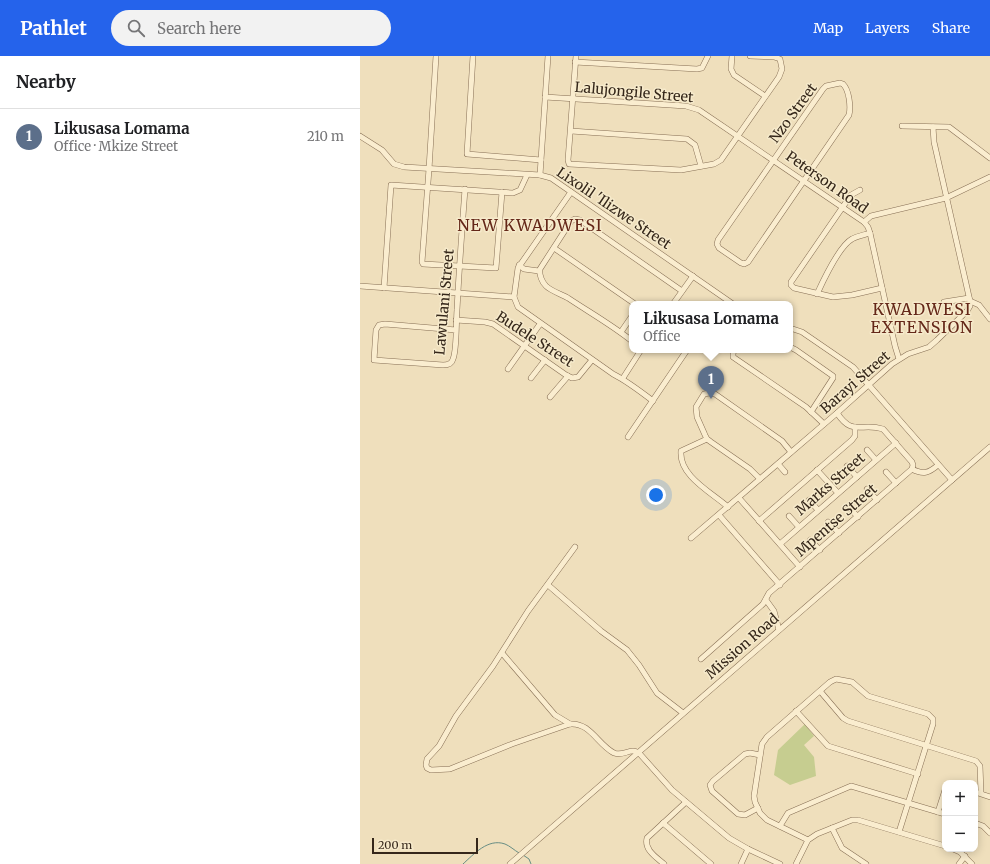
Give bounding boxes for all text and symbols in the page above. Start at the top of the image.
search box [111,10,391,46]
text: Pathlet [20,16,87,40]
icon: search [125,17,147,39]
text: Search here [157,19,241,38]
text: Map [813,19,843,37]
text: Layers [865,19,910,37]
text: Share [932,19,970,37]
text: Nearby [16,71,76,93]
street label: Lalujongile Street [574,78,695,106]
street label: Nzo Street [765,79,821,146]
text: Likusasa Lomama [54,119,190,138]
text: 1 [26,128,32,145]
text: 210 m [307,128,344,145]
text: Office · Mkize Street [54,138,178,155]
street label: Peterson Road [782,147,872,217]
street label: Lixolil 'Ilizwe Street [553,163,675,253]
district label: NEW KWADWESI [457,215,603,235]
street label: Lawulani Street [430,248,458,356]
district label: KWADWESI EXTENSION [871,299,973,337]
popup [629,301,793,353]
street label: Budele Street [493,307,578,371]
text: Likusasa Lomama [643,309,779,328]
text: Office [643,328,680,345]
street label: Barayi Street [816,346,894,417]
pin: 1 [698,366,724,399]
street label: Marks Street [791,449,869,519]
street label: Mpentse Street [792,479,881,560]
your location [646,485,666,505]
street label: Mission Road [702,609,783,683]
map controls [942,780,978,852]
button: + [942,780,978,816]
button: − [942,816,978,852]
scale bar [372,836,478,855]
text: 200 m [378,838,412,852]

